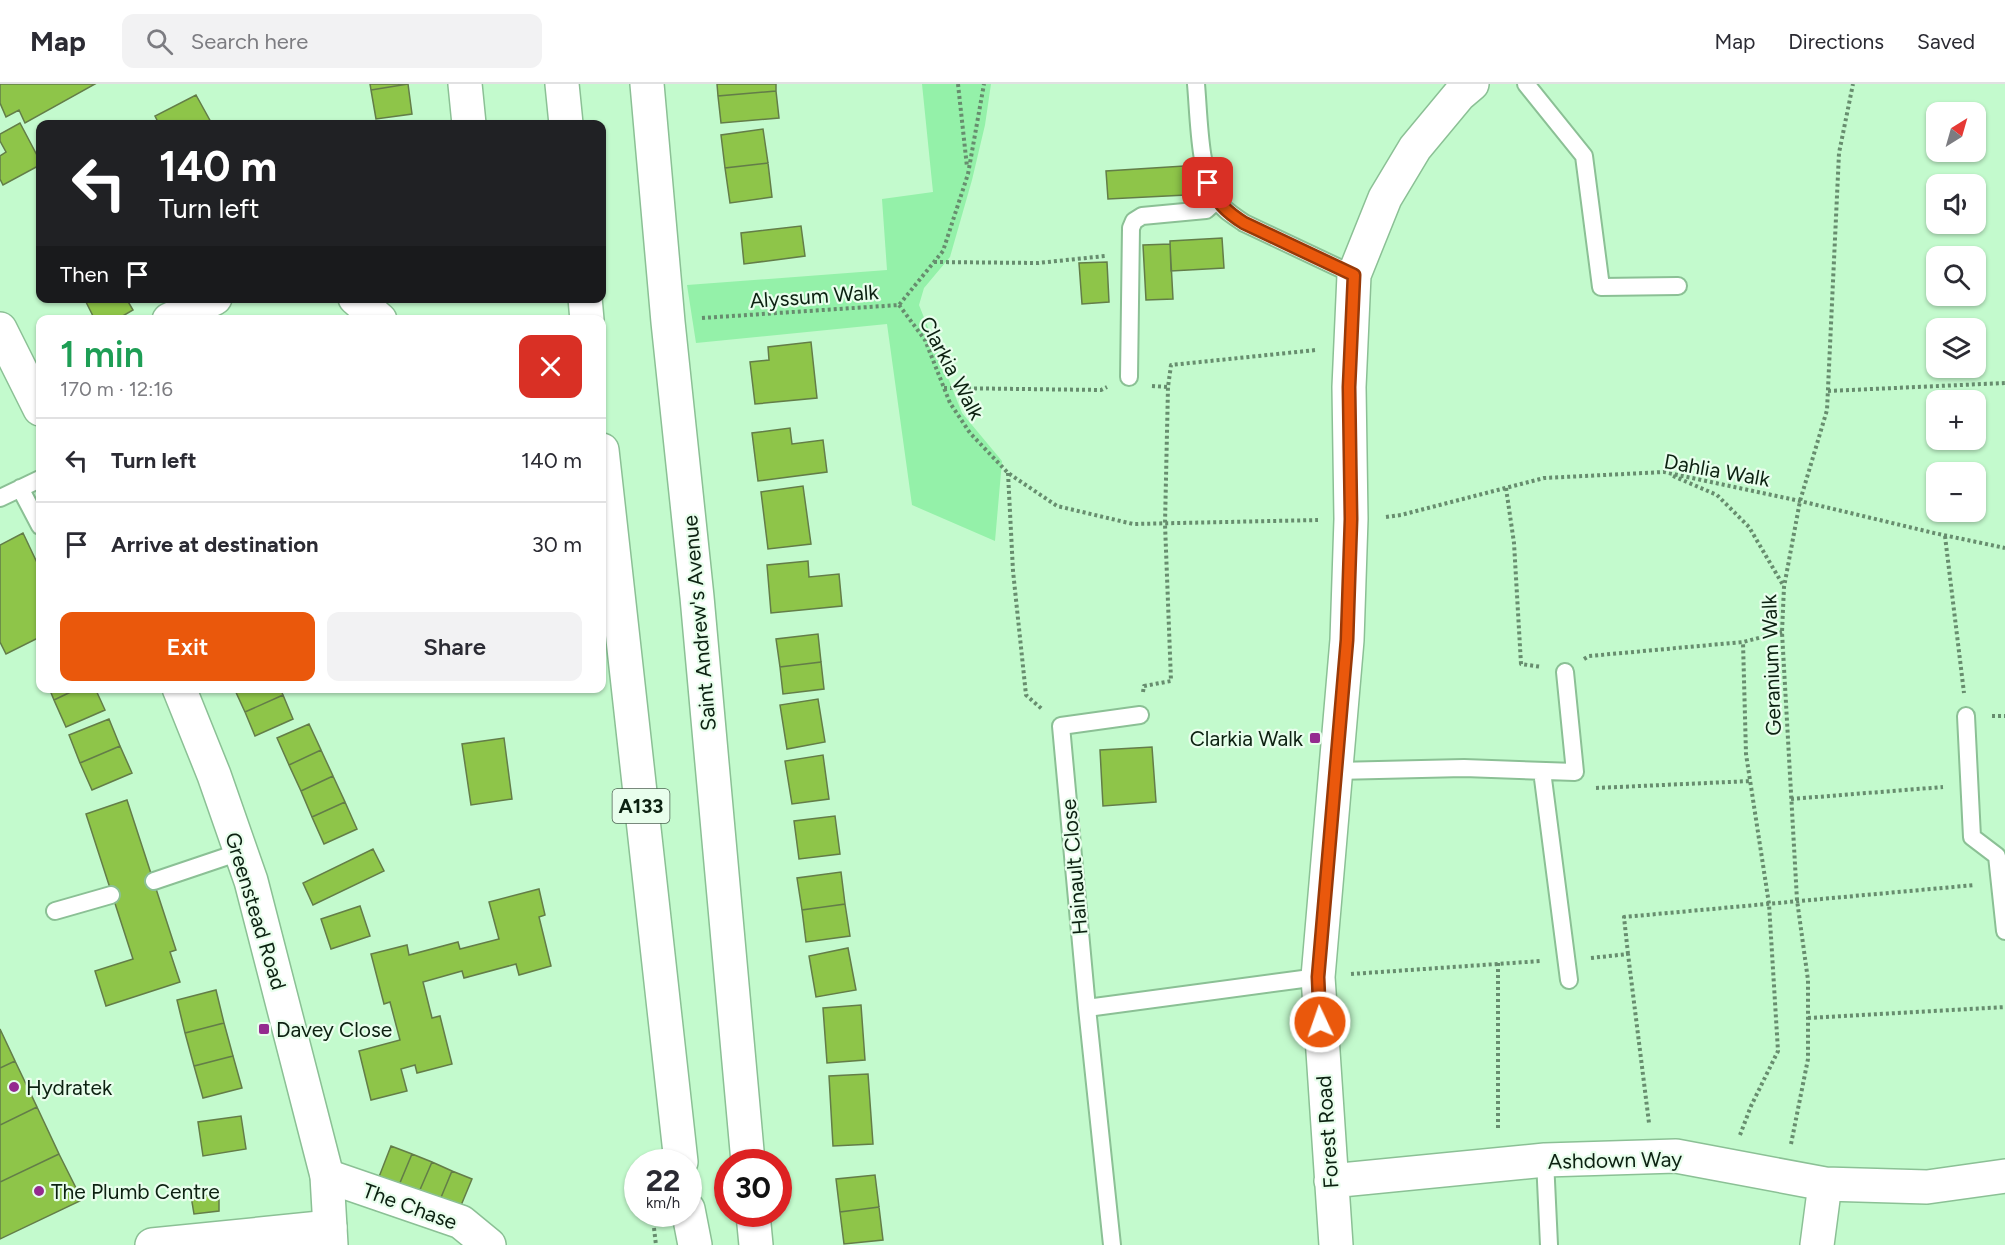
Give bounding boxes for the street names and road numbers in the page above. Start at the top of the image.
street label: Alyssum Walk [749,279,880,313]
street label: Clarkia Walk [914,312,990,425]
street label: Dahlia Walk [1662,448,1773,492]
street label: Saint Andrew's Avenue [677,514,721,732]
street label: Geranium Walk [1756,593,1786,736]
road number: A133 [612,789,670,823]
street label: Hainault Close [1056,798,1092,936]
street label: Greenstead Road [220,829,292,993]
street label: Forest Road [1311,1075,1343,1189]
street label: Ashdown Way [1548,1146,1682,1174]
street label: The Chase [359,1177,461,1235]

